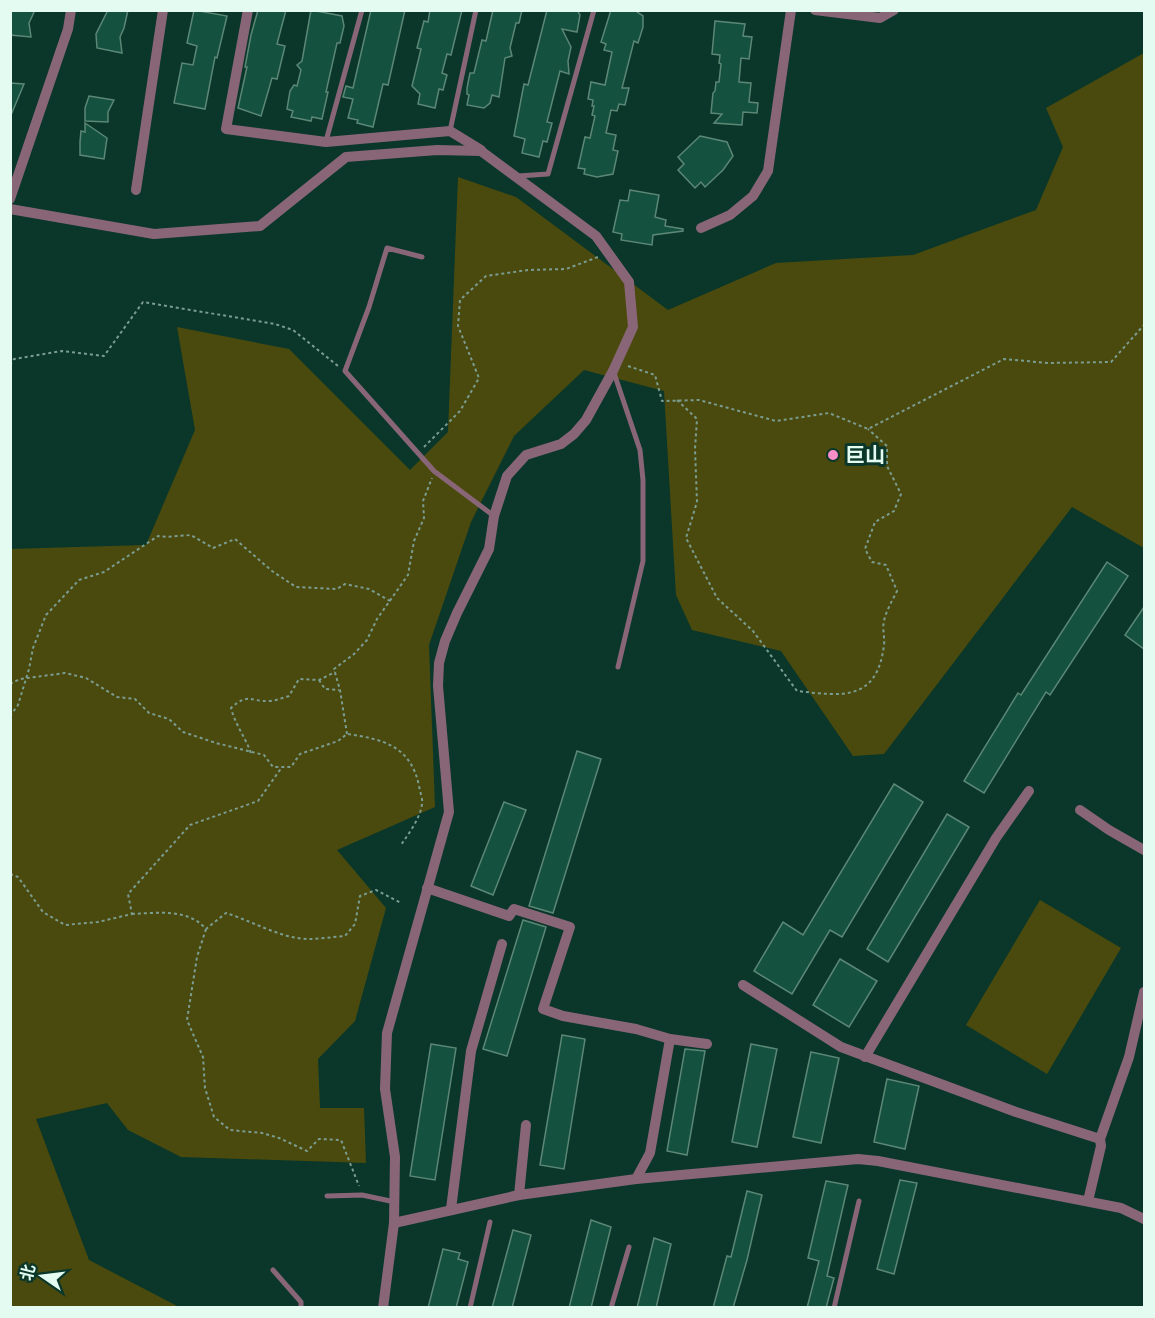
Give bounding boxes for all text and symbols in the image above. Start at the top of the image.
place label: 巨山 [845,442,885,468]
marker: 巨山 [826,448,840,462]
north arrow [12,1246,72,1306]
text: 北 [16,1262,40,1283]

